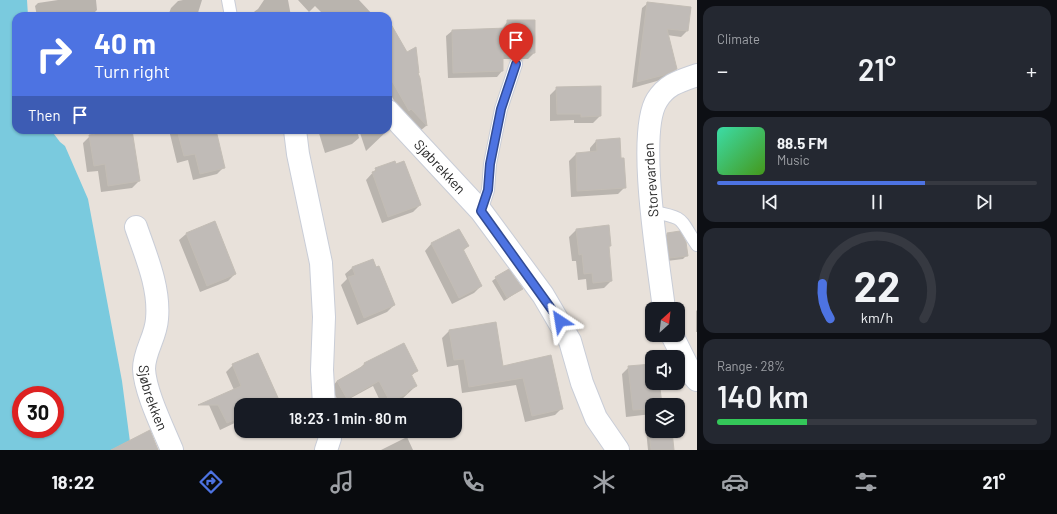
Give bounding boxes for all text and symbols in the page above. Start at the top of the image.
pin [499,23,533,64]
text: 40 m [94,26,156,60]
icon: right [28,28,80,80]
icon: arrive [505,29,527,51]
text: Climate [717,31,760,47]
text: 21° [858,51,896,87]
text: − [717,57,728,83]
text: + [1026,57,1037,83]
text: Turn right [94,60,170,82]
icon: arrive [69,104,91,126]
text: Then [28,106,61,124]
text: 88.5 FM [777,134,828,152]
street label: Sjøbrekken [411,136,469,197]
street label: Storevarden [639,142,662,218]
text: Music [777,152,810,168]
icon: previous [759,191,781,213]
icon: pause [866,191,888,213]
icon: next [973,191,995,213]
text: 22 [854,259,900,309]
position arrow [539,300,581,342]
north arrow [645,302,685,342]
map controls [645,302,685,438]
text: km/h [861,308,893,325]
button: sound [645,350,685,390]
text: Range · 28% [717,358,785,374]
street label: Sjøbrekken [136,365,172,433]
text: 140 km [717,378,809,414]
speed limit sign: 30 [12,386,64,438]
button: layers [645,398,685,438]
text: 18:23 · 1 min · 80 m [289,409,407,427]
icon: directions [197,468,225,496]
icon: music [328,468,356,496]
icon: phone [459,468,487,496]
icon: climate [590,468,618,496]
icon: car [721,468,749,496]
icon: filters [852,468,880,496]
text: 18:22 [51,471,94,493]
text: 21° [982,471,1006,493]

